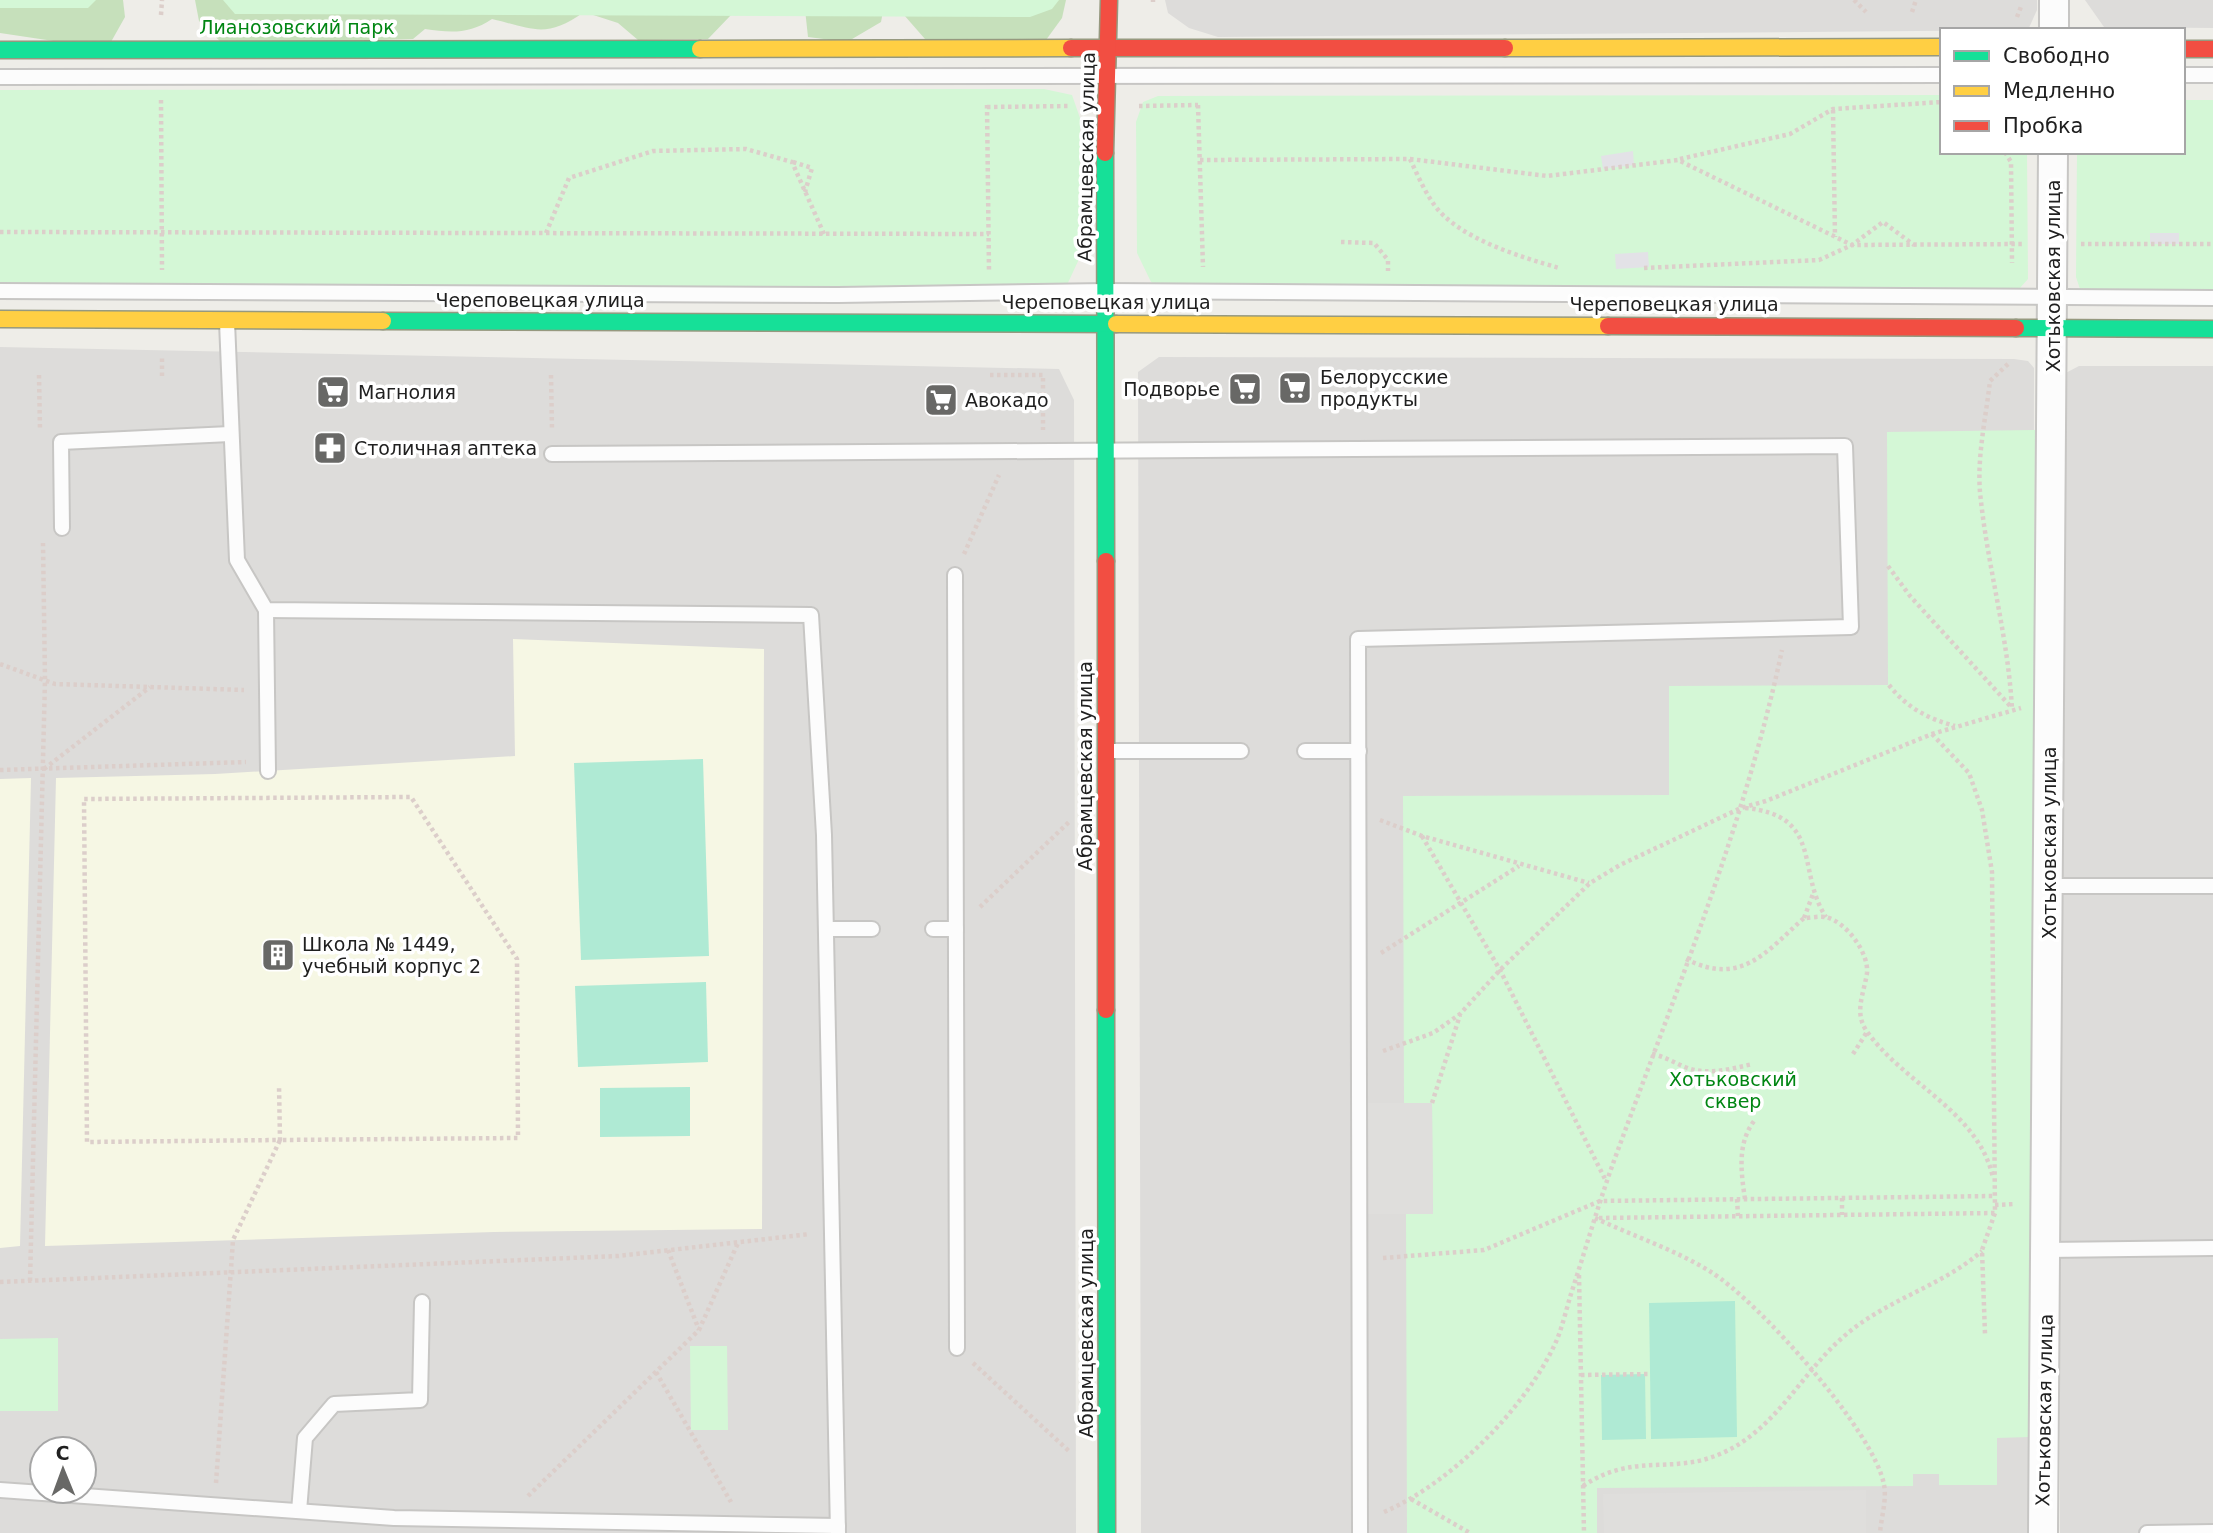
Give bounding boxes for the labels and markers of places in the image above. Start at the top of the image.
place label: Белорусские продукты [1320,366,1448,410]
supermarket icon: Белорусские продукты [1276,369,1314,407]
supermarket icon: Подворье [1226,370,1264,408]
supermarket icon: Магнолия [314,373,352,411]
place label: Подворье [1123,378,1220,400]
place label: Магнолия [358,381,456,403]
supermarket icon: Авокадо [922,381,960,419]
place label: Авокадо [965,389,1049,411]
pharmacy icon: Столичная аптека [311,429,349,467]
place label: Столичная аптека [354,437,537,459]
place label: Школа № 1449, учебный корпус 2 [302,933,481,977]
building icon: Школа № 1449, учебный корпус 2 [259,936,297,974]

